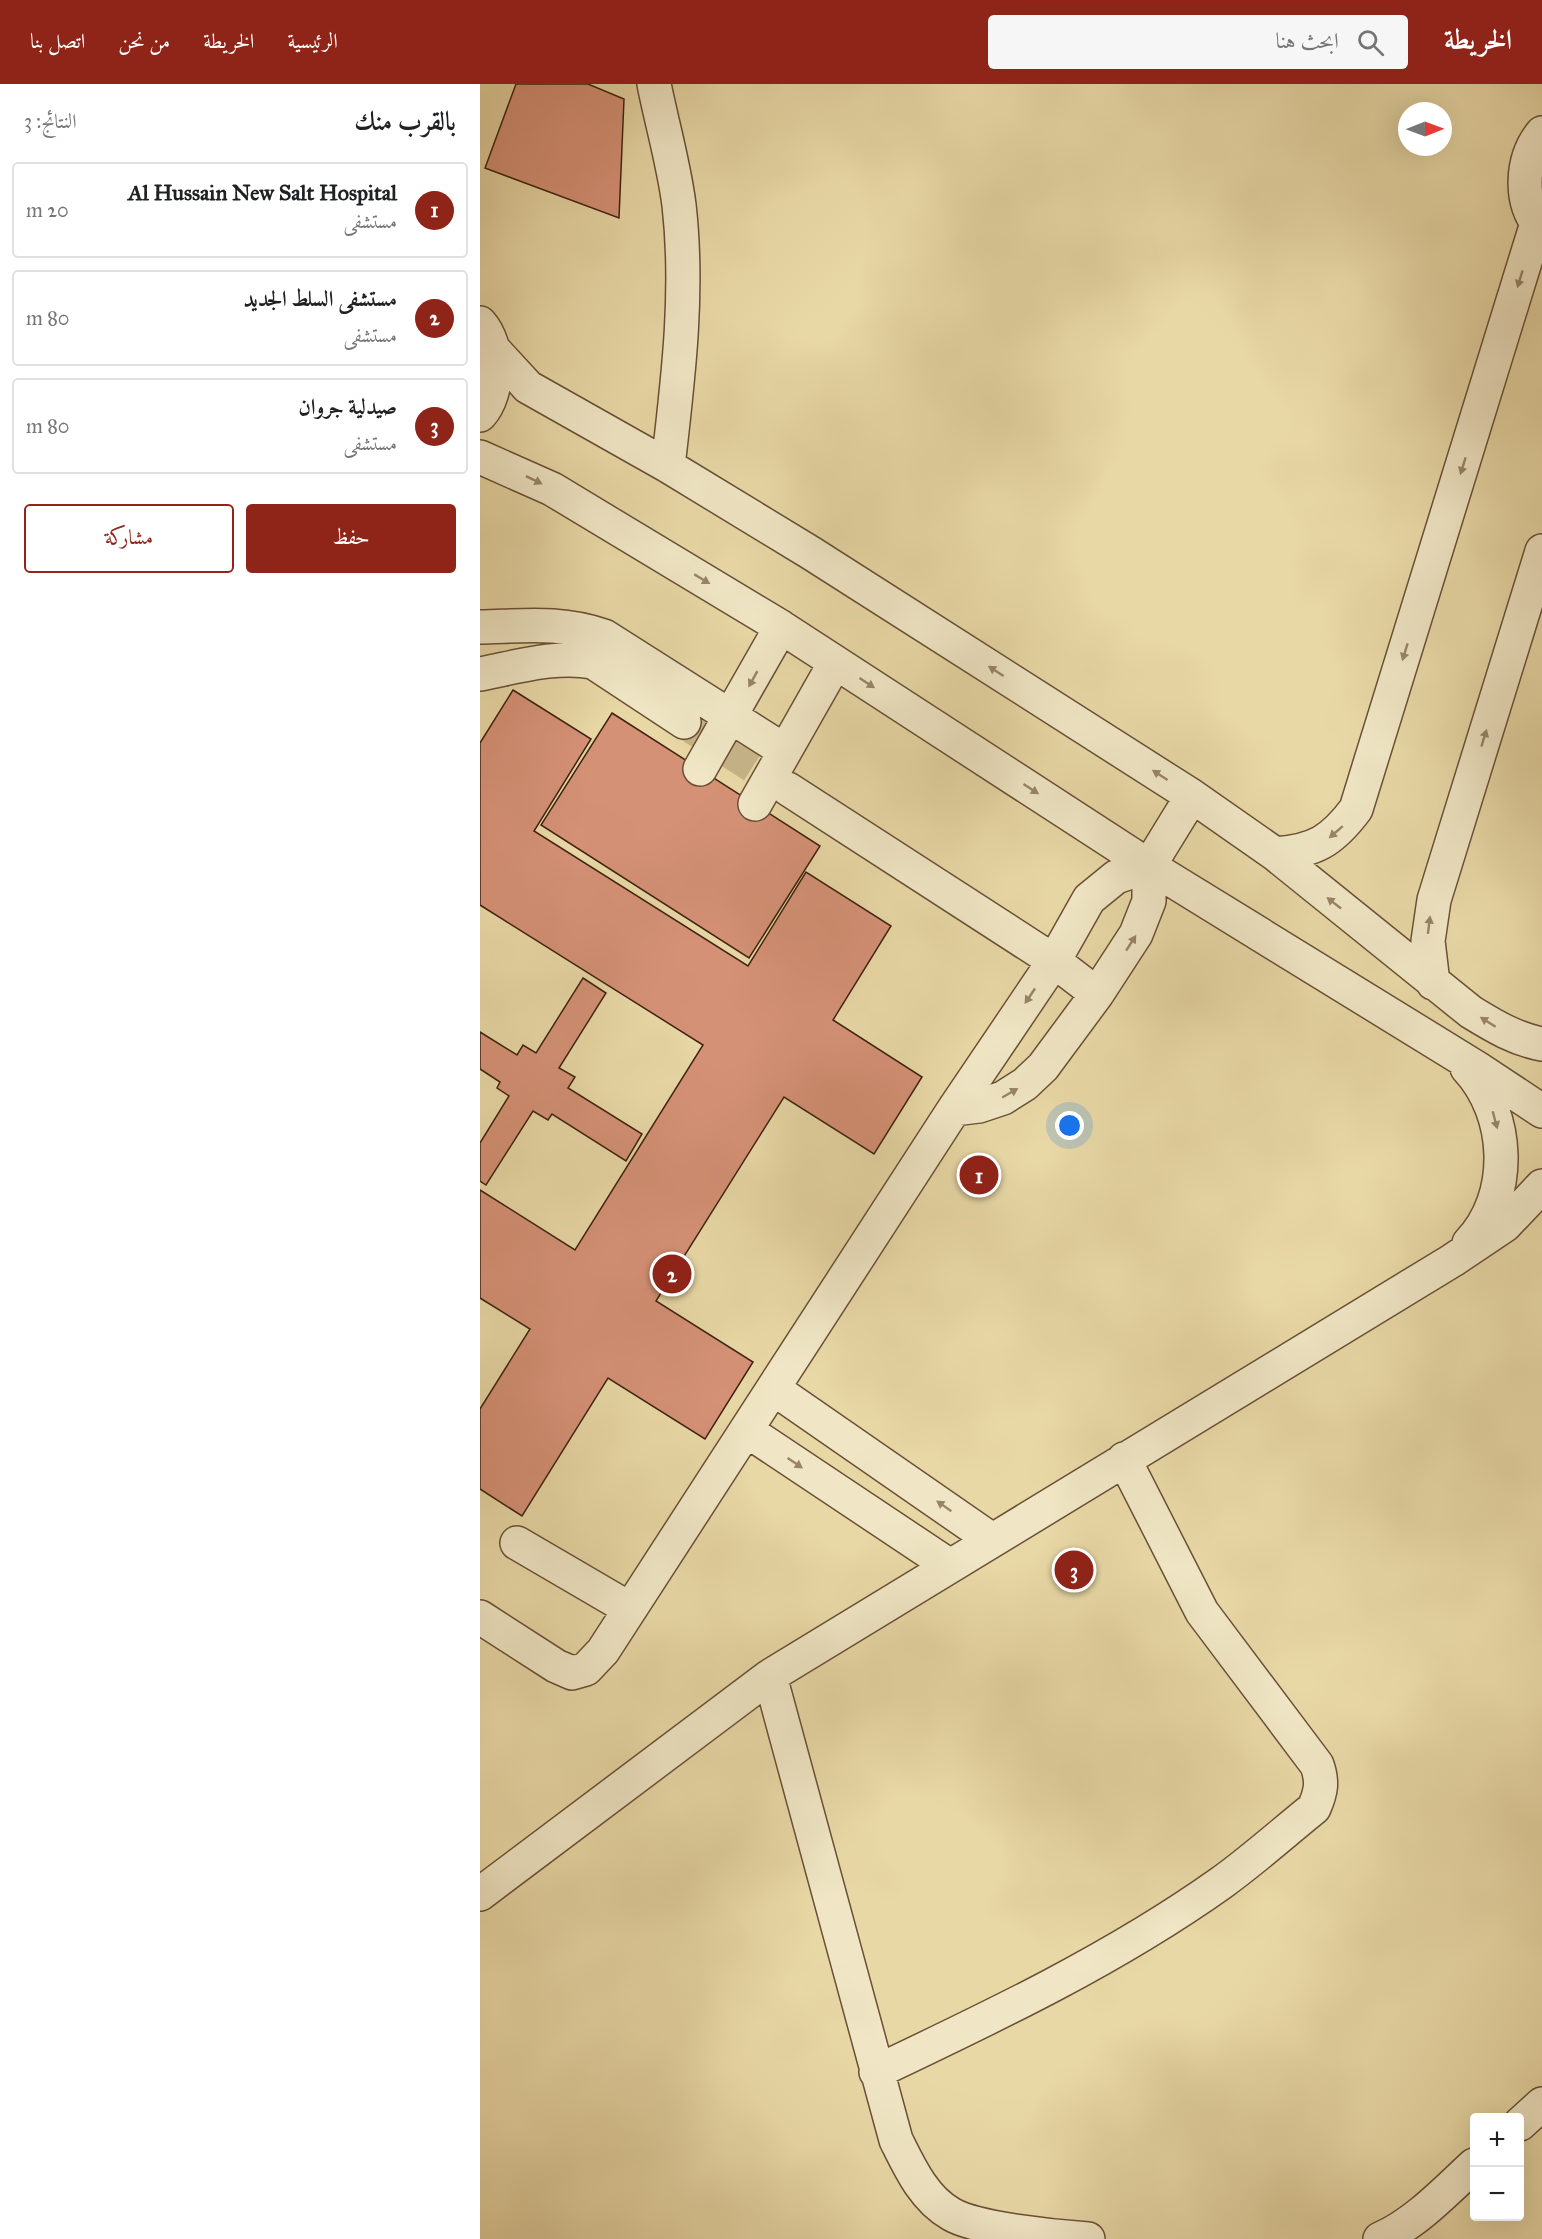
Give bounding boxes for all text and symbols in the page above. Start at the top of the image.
search box [988,15,1408,69]
text: الخريطة [1444,22,1512,57]
icon: search [1354,26,1387,59]
text: ابحث هنا [1275,27,1339,54]
text: اتصل بنا [30,28,85,54]
text: من نحن [118,28,170,54]
text: الخريطة [203,28,254,54]
text: الرئيسية [287,28,338,54]
north arrow [1398,102,1452,156]
text: بالقرب منك [354,105,456,137]
text: النتائج: 3 [24,109,76,133]
text: Al Hussain New Salt Hospital [128,179,397,206]
text: 20 m [26,198,69,222]
text: 1 [431,198,438,222]
text: مستشفى [344,209,397,233]
one-way arrow [1515,270,1524,288]
text: مستشفى السلط الجديد [243,285,397,312]
text: 80 m [26,306,69,330]
text: 2 [430,306,439,330]
text: مستشفى [344,323,397,347]
text: صيدلية جروان [298,393,397,420]
text: 80 m [26,414,69,438]
text: 3 [431,414,439,438]
text: مستشفى [344,431,397,455]
one-way arrow [1458,457,1467,475]
one-way arrow [526,475,543,485]
button: مشاركة [24,504,234,573]
button: حفظ [246,504,456,573]
one-way arrow [694,574,710,585]
one-way arrow [1400,643,1409,661]
one-way arrow [988,665,1004,676]
one-way arrow [748,670,758,687]
one-way arrow [858,677,874,689]
one-way arrow [1480,729,1489,747]
one-way arrow [1152,770,1169,781]
one-way arrow [1022,783,1038,795]
one-way arrow [1329,825,1344,838]
one-way arrow [1326,897,1342,910]
one-way arrow [1425,915,1434,934]
one-way arrow [1125,935,1137,951]
one-way arrow [1024,988,1036,1004]
one-way arrow [1480,1017,1496,1028]
one-way arrow [1002,1088,1019,1098]
your location [1055,1111,1084,1140]
one-way arrow [1491,1111,1501,1129]
pin: 1 [960,1152,998,1198]
pin: 2 [652,1252,692,1296]
one-way arrow [787,1457,803,1468]
one-way arrow [936,1501,952,1512]
pin: 3 [1054,1548,1094,1592]
map controls [1470,2113,1524,2221]
button: + [1470,2113,1524,2167]
button: − [1470,2167,1524,2221]

